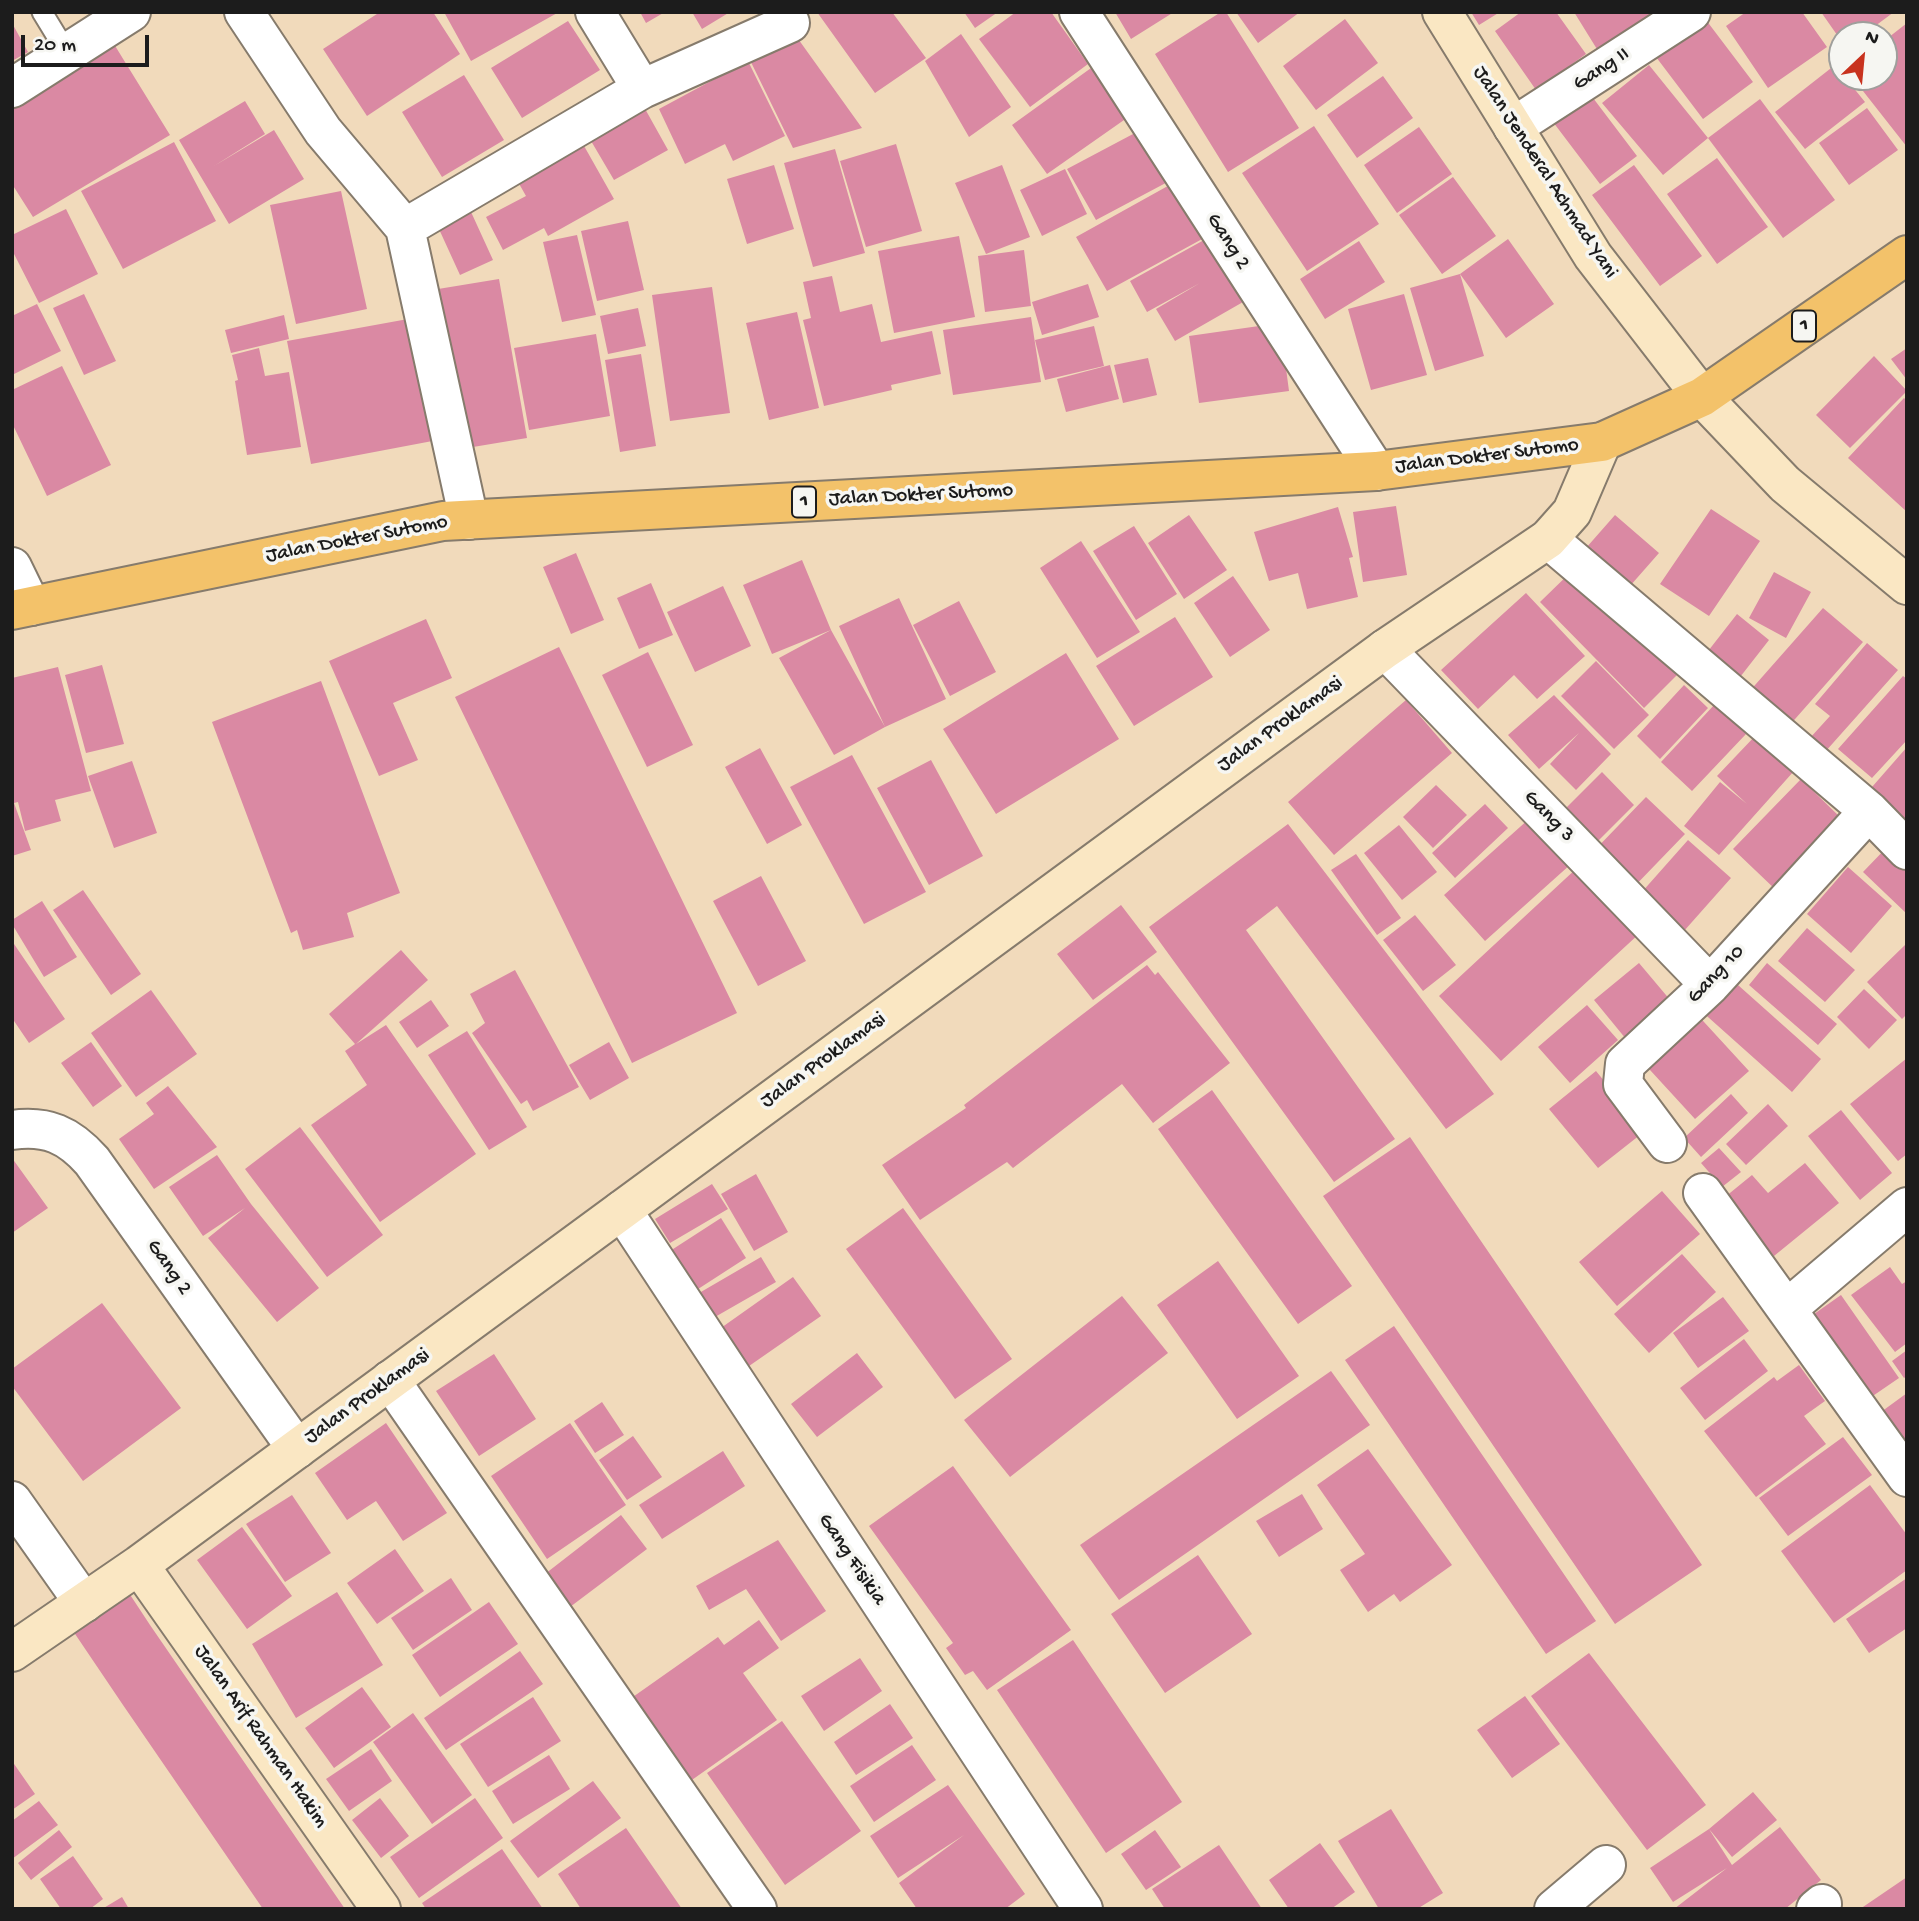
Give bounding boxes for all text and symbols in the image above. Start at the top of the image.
scale bar [24,21,152,65]
north arrow [1828,21,1898,91]
text: N [1861,25,1882,52]
text: 20 m [34,34,76,59]
street label: Gang II [1569,43,1635,97]
street label: Jalan Jenderal Achmad Yani [1466,62,1622,284]
street label: Gang 2 [1200,209,1254,275]
road number: 1 [1792,310,1816,342]
street label: Jalan Dokter Sutomo [1394,433,1580,481]
street label: Jalan Dokter Sutomo [828,479,1014,513]
road number: 1 [792,486,816,517]
street label: Jalan Dokter Sutomo [264,510,450,570]
street label: Jalan Proklamasi [1214,671,1348,779]
street label: Gang 3 [1517,786,1579,848]
street label: Gang 10 [1683,940,1751,1010]
street label: Jalan Proklamasi [757,1007,891,1115]
street label: Gang 2 [140,1235,196,1301]
street label: Jalan Proklamasi [301,1343,435,1451]
street label: Gang Fisikia [811,1509,891,1611]
street label: Jalan Arif Rahman Hakim [187,1641,333,1833]

